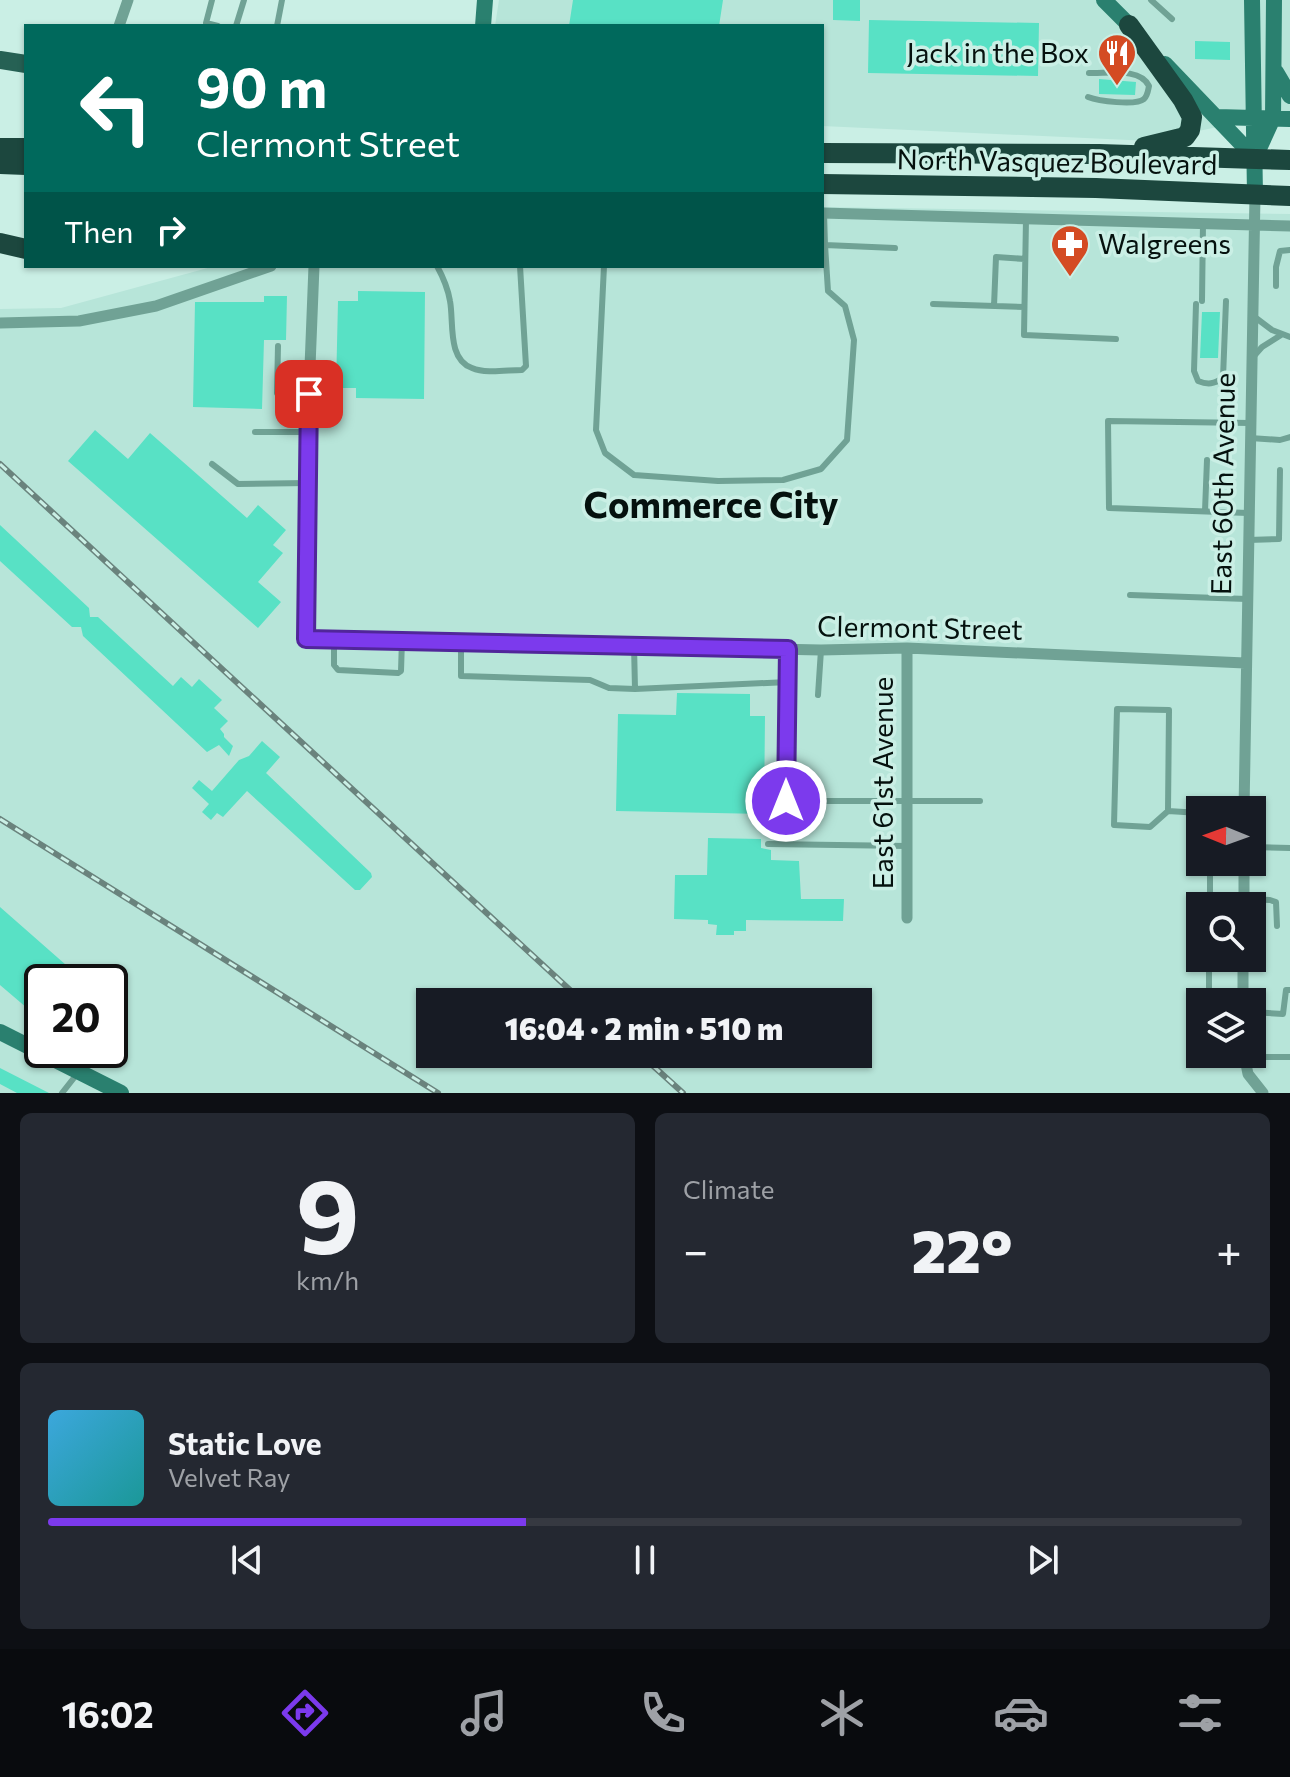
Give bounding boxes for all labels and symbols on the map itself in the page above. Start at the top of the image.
restaurant icon: Jack in the Box [1096,32,1138,87]
place label: Jack in the Box [907,35,1089,69]
street label: North Vasquez Boulevard [896,141,1218,181]
pharmacy icon: Walgreens [1049,223,1091,278]
place label: Walgreens [1098,226,1231,260]
pin [275,360,343,428]
street label: East 60th Avenue [1203,373,1241,595]
district label: Commerce City [583,481,839,525]
street label: Clermont Street [817,608,1023,646]
street label: East 61st Avenue [865,677,899,889]
position arrow [744,759,828,843]
north arrow [1186,796,1266,876]
speed limit sign: 20 [24,964,128,1068]

